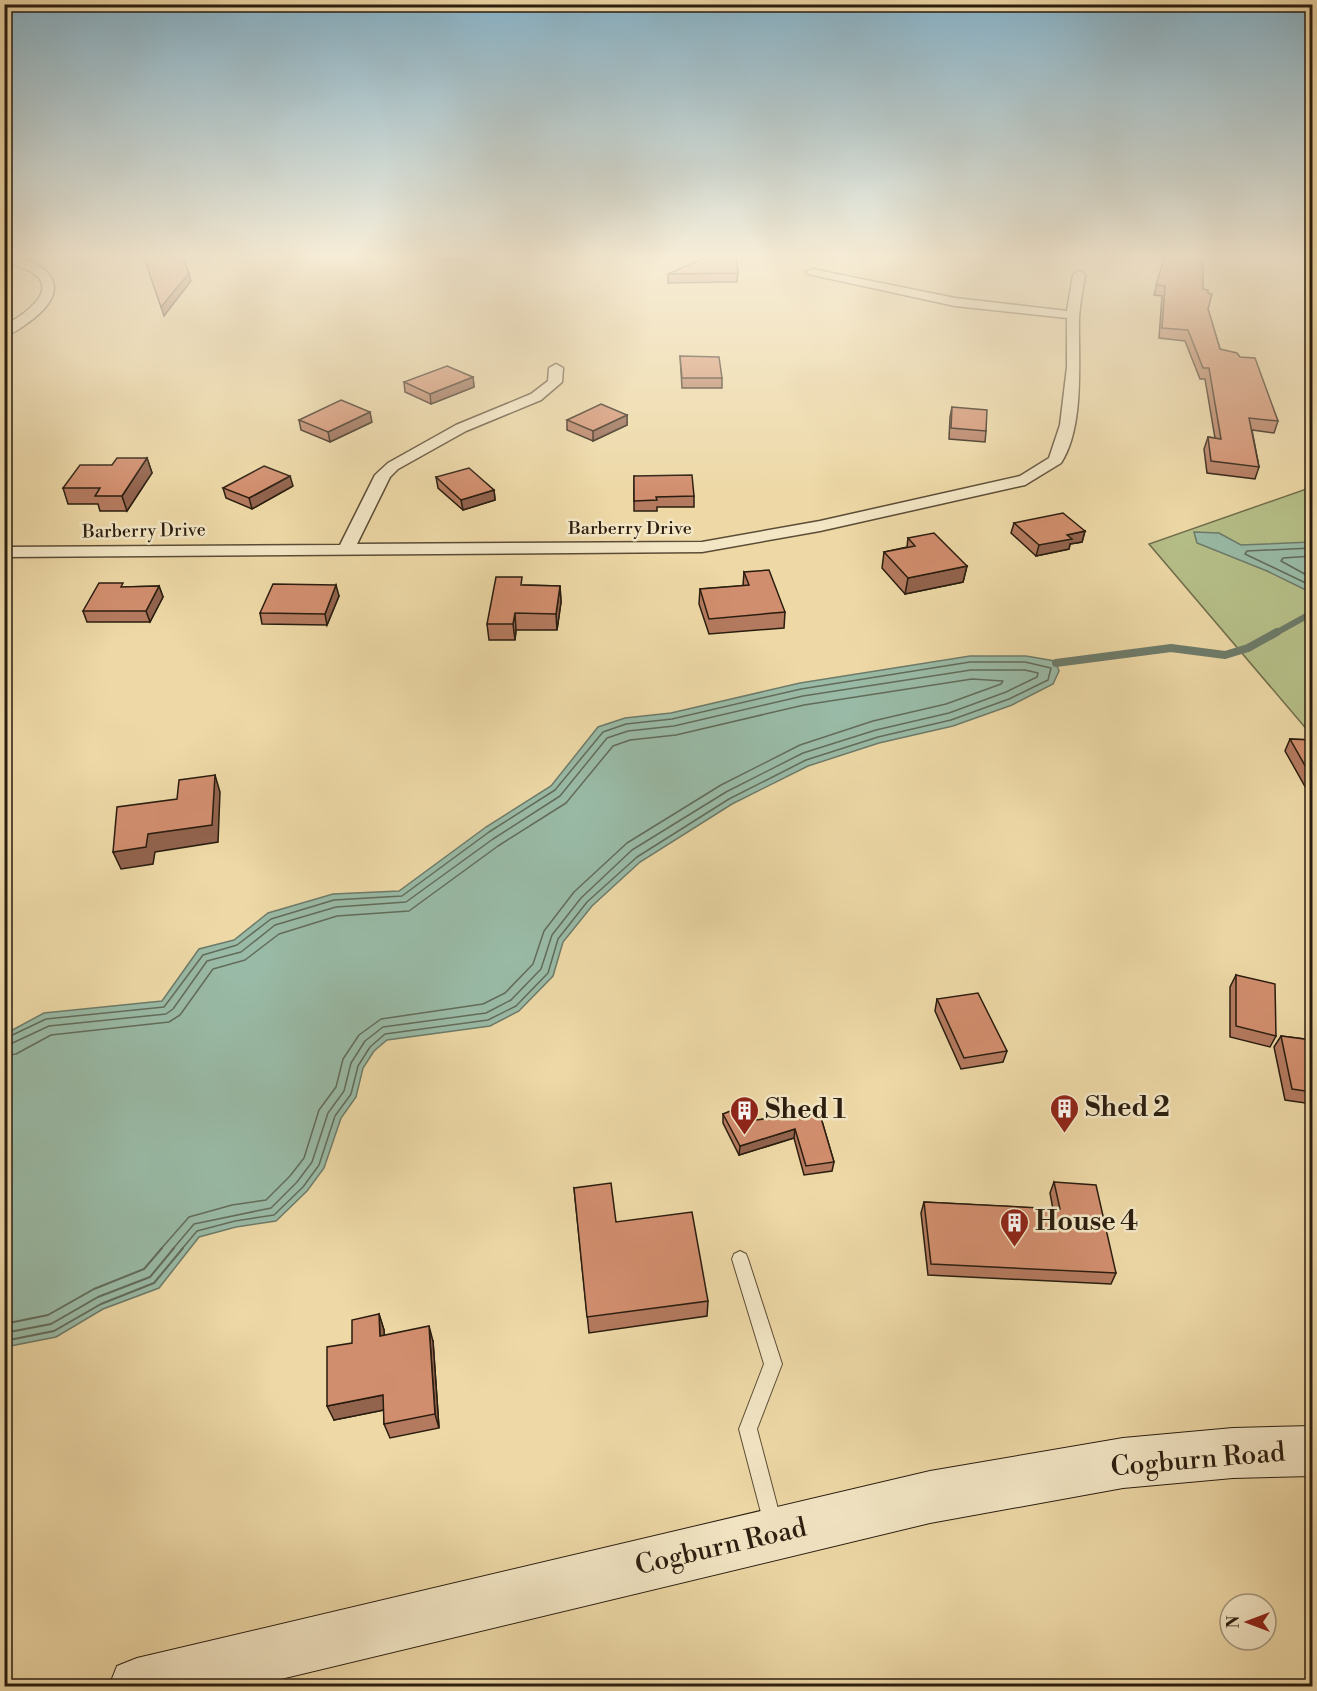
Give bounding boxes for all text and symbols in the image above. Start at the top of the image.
street label: Barberry Drive [567,517,692,540]
street label: Barberry Drive [81,518,206,544]
place label: Shed 2 [1085,1091,1170,1125]
building icon: Shed 2 [1048,1092,1080,1134]
place label: Shed 1 [765,1093,846,1127]
building icon: Shed 1 [728,1094,760,1136]
place label: House 4 [1035,1205,1138,1239]
building icon: House 4 [998,1206,1030,1248]
street label: Cogburn Road [1109,1435,1287,1485]
street label: Cogburn Road [632,1511,811,1583]
north arrow [1218,1592,1278,1652]
text: N [1224,1615,1244,1628]

